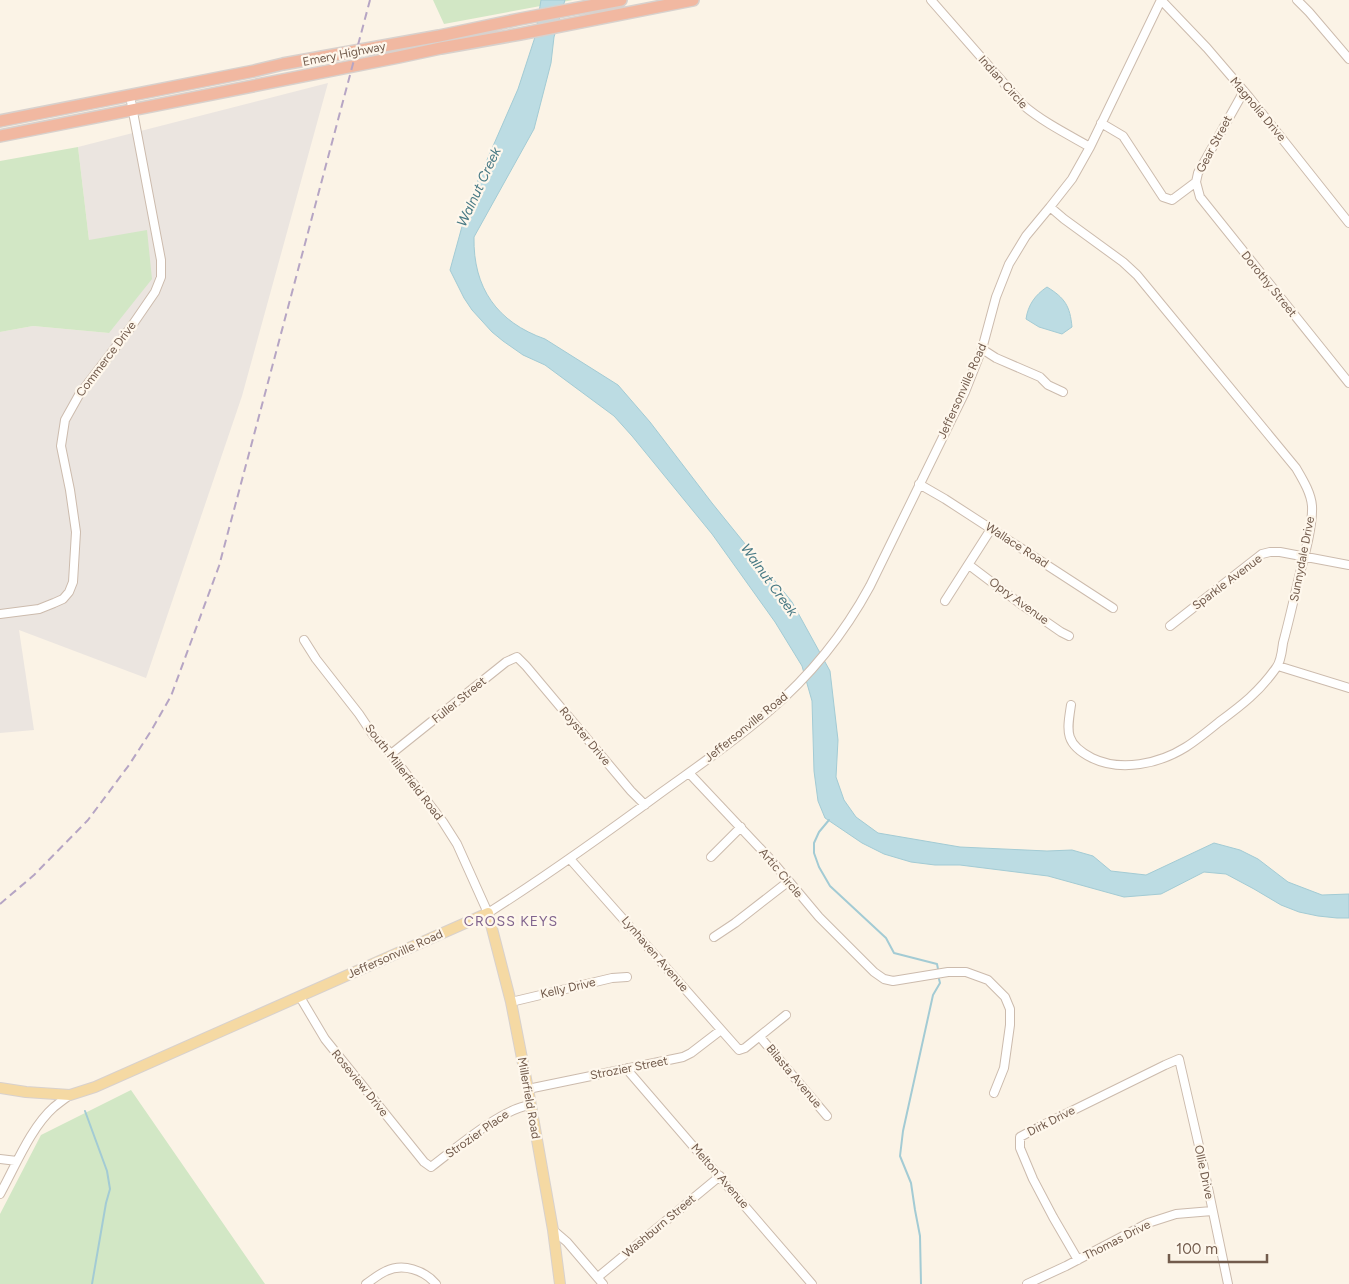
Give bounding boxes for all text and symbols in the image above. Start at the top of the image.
street label: Emery Highway [301,39,387,69]
street label: Indian Circle [975,53,1031,112]
street label: Magnolia Drive [1227,74,1289,144]
street label: Gear Street [1193,113,1235,175]
water label: Walnut Creek [453,143,505,229]
street label: Dorothy Street [1238,248,1300,320]
street label: Commerce Drive [73,318,139,399]
street label: Jeffersonville Road [935,341,989,441]
street label: Sunnydale Drive [1287,515,1317,603]
street label: Wallace Road [983,519,1051,571]
water label: Walnut Creek [737,540,802,621]
street label: Sparkle Avenue [1190,551,1265,613]
street label: Opry Avenue [986,575,1052,628]
street label: Fuller Street [429,674,489,726]
street label: Jeffersonville Road [702,689,790,765]
street label: Royster Drive [556,704,614,768]
street label: South Millerfield Road [362,721,446,823]
street label: Artic Circle [756,845,806,901]
district label: CROSS KEYS [464,913,558,930]
street label: Lynhaven Avenue [619,914,692,995]
street label: Jeffersonville Road [345,927,445,981]
street label: Kelly Drive [539,975,597,1001]
street label: Bilasta Avenue [763,1041,825,1111]
street label: Roseview Drive [329,1047,392,1120]
street label: Strozier Street [589,1054,669,1082]
street label: Millerfield Road [515,1056,543,1140]
street label: Dirk Drive [1025,1103,1078,1139]
street label: Strozier Place [443,1107,512,1161]
street label: Melton Avenue [688,1141,752,1212]
street label: Ollie Drive [1191,1144,1217,1201]
street label: Washburn Street [620,1191,699,1260]
street label: Thomas Drive [1081,1217,1153,1263]
scale bar [1169,1232,1266,1264]
text: 100 m [1176,1240,1218,1258]

